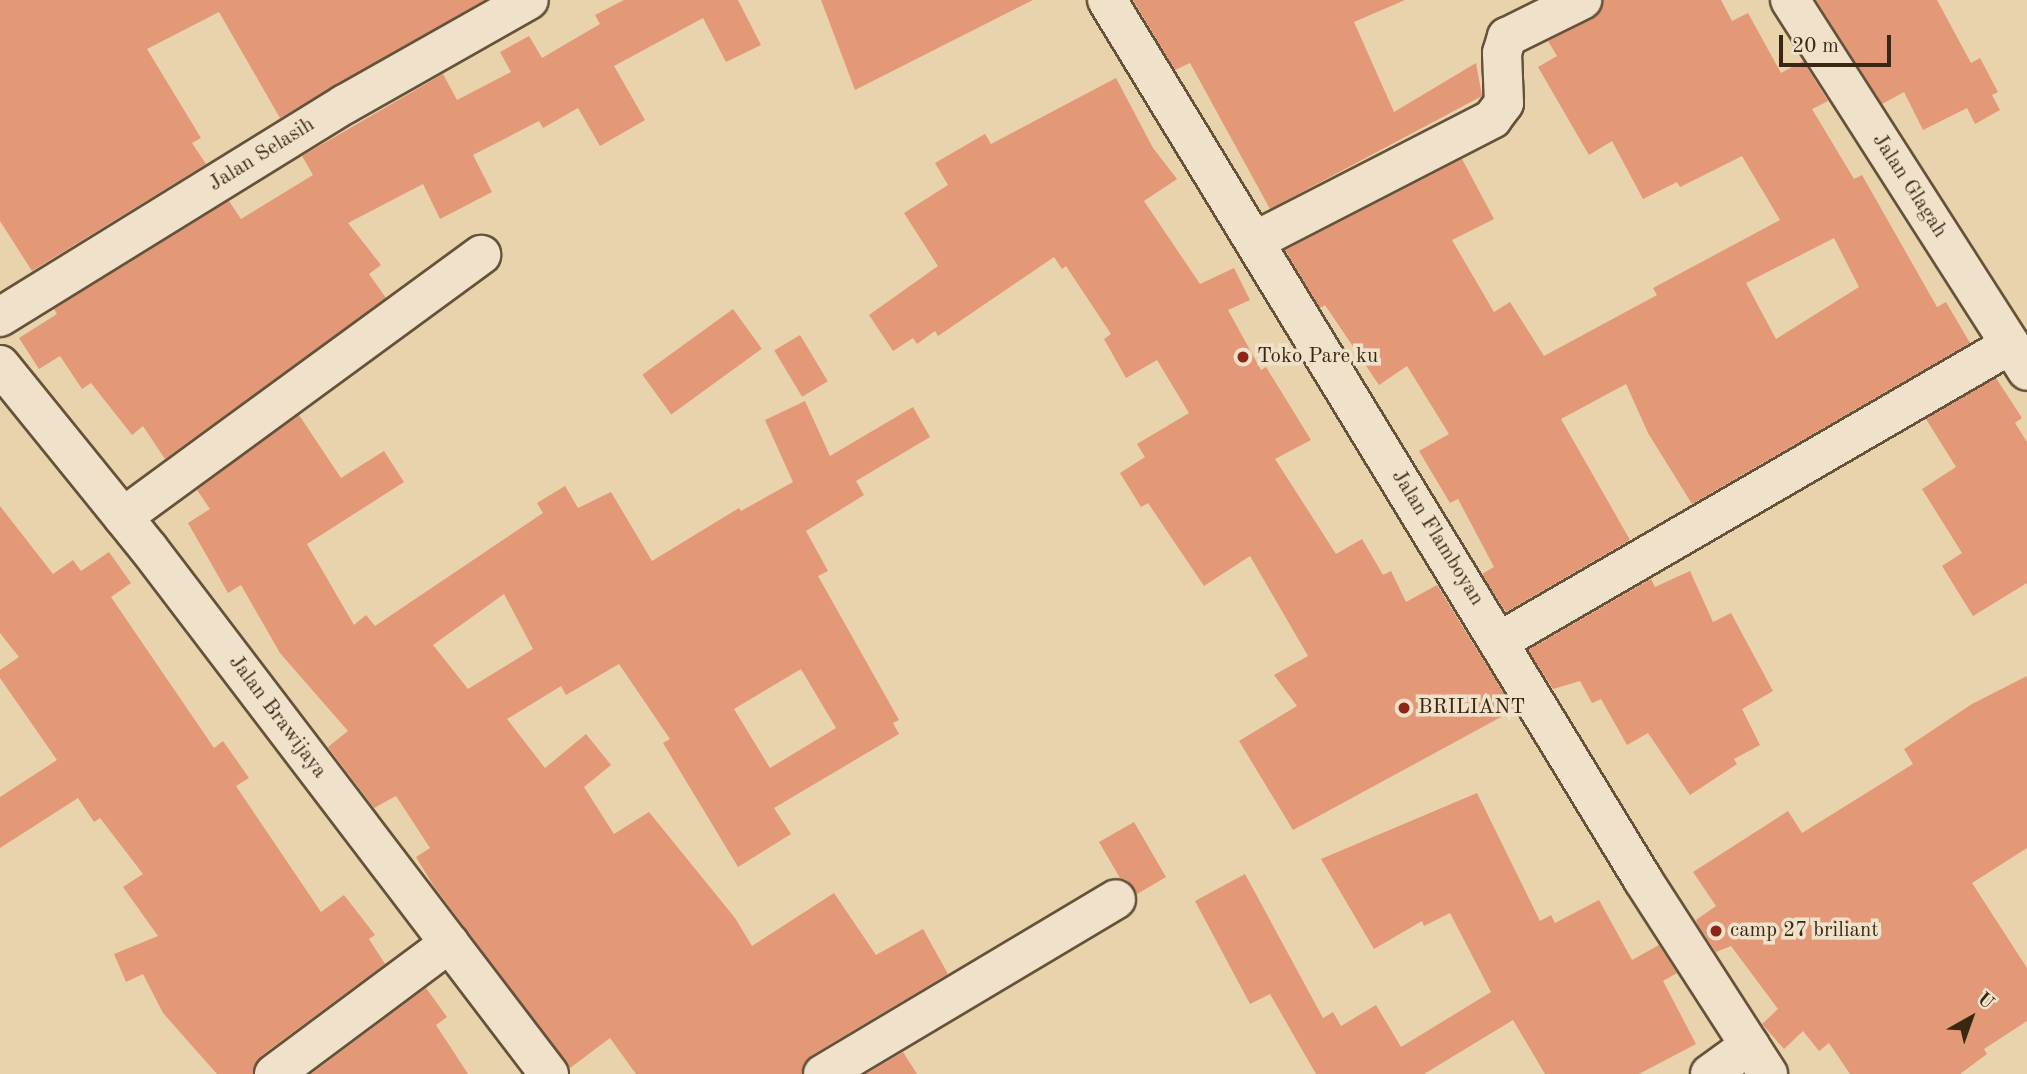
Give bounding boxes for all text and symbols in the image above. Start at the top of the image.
scale bar [1782,21,1894,65]
text: 20 m [1792,36,1839,57]
street label: Jalan Selasih [204,113,320,197]
street label: Jalan Glagah [1866,129,1952,243]
place label: Toko Pare ku [1257,344,1378,370]
marker: Toko Pare ku [1235,349,1251,365]
street label: Jalan Flamboyan [1385,466,1489,610]
street label: Jalan Brawijaya [223,651,331,783]
place label: BRILIANT [1418,695,1525,721]
marker: BRILIANT [1396,700,1412,716]
place label: camp 27 briliant [1730,918,1879,944]
marker: camp 27 briliant [1708,923,1724,939]
north arrow [1936,983,2006,1053]
text: U [1973,989,1997,1014]

